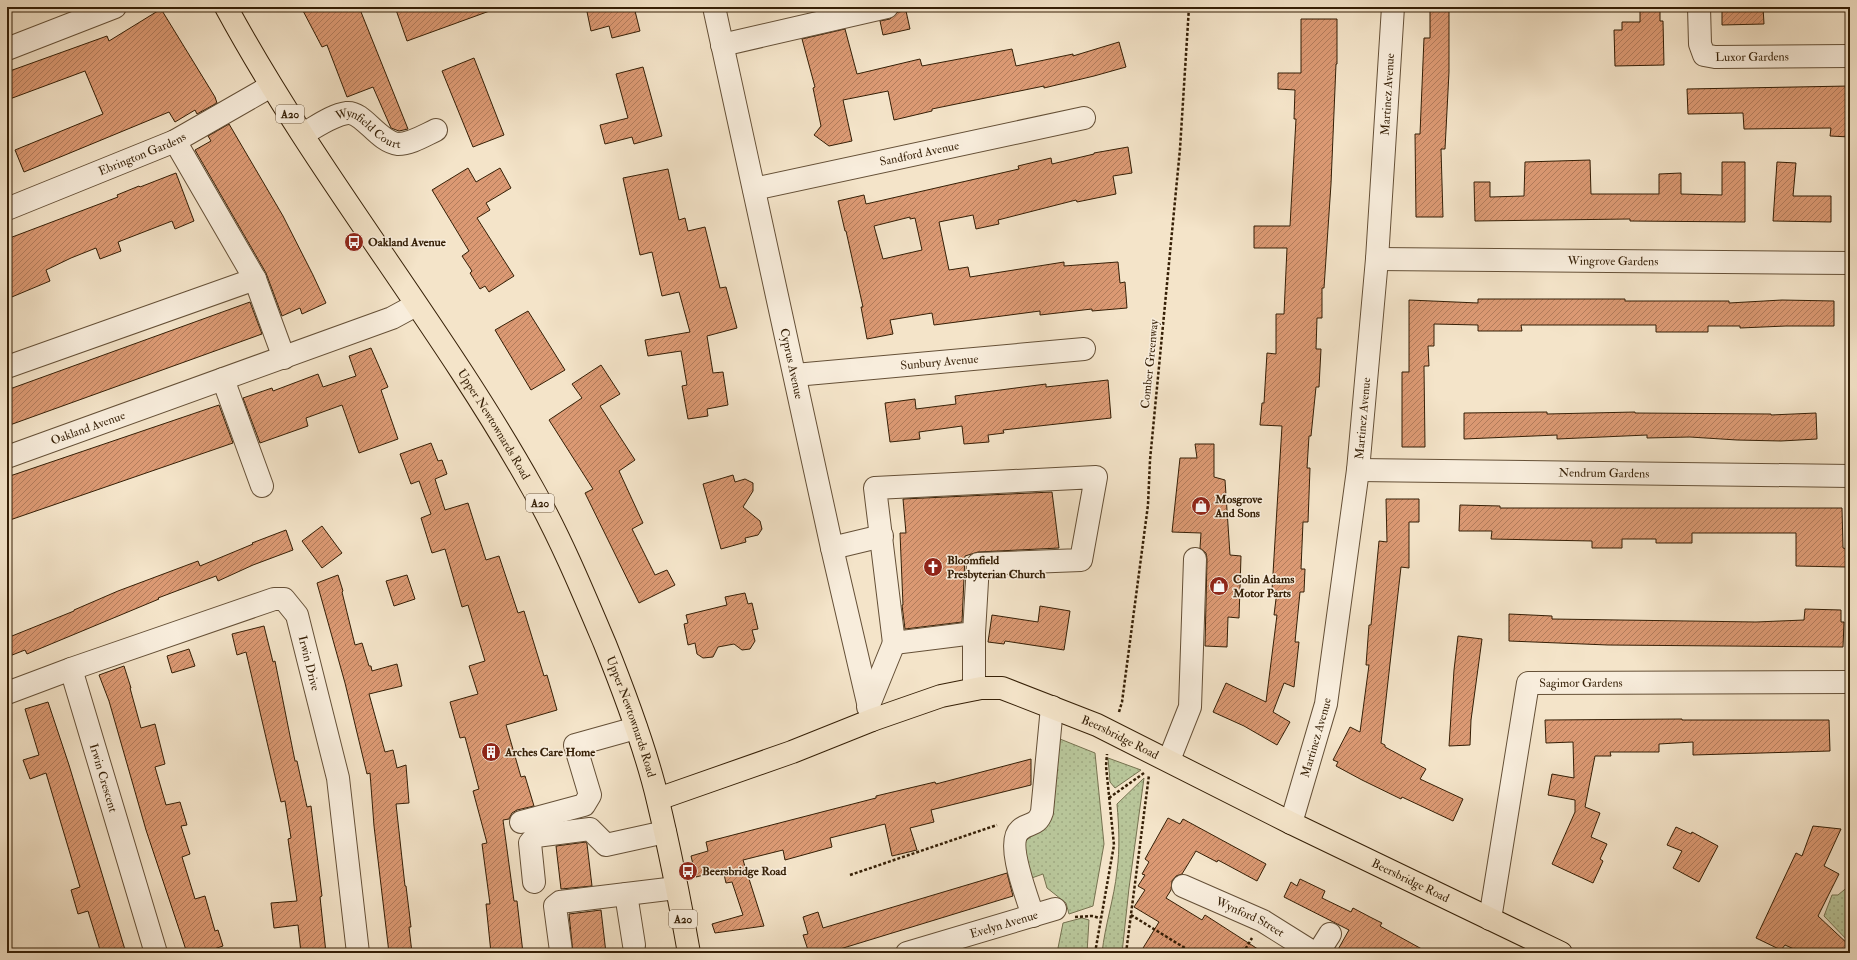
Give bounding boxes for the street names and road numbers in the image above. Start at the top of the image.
street label: Luxor Gardens [1715,49,1789,64]
street label: Martinez Avenue [1377,53,1398,136]
road number: A20 [276,105,304,123]
street label: Wynfield Court [333,105,401,152]
street label: Ebrington Gardens [96,129,189,179]
street label: Sandford Avenue [878,138,960,169]
street label: Wingrove Gardens [1566,253,1659,269]
street label: Comber Greenway [1138,318,1162,409]
street label: Cyprus Avenue [777,327,807,400]
street label: Sunbury Avenue [900,351,979,373]
street label: Upper Newtownards Road [454,366,534,482]
street label: Martinez Avenue [1351,377,1374,460]
street label: Oakland Avenue [49,408,127,448]
street label: Nendrum Gardens [1558,465,1649,481]
road number: A20 [526,494,554,512]
street label: Irwin Drive [295,634,323,692]
street label: Upper Newtownards Road [603,654,659,779]
street label: Sagimor Gardens [1539,675,1623,690]
street label: Martinez Avenue [1297,697,1334,779]
street label: Beersbridge Road [1079,712,1161,763]
street label: Irwin Crescent [86,742,121,814]
street label: Beersbridge Road [1369,855,1452,906]
street label: Wynford Street [1213,893,1287,940]
street label: Evelyn Avenue [968,907,1040,941]
road number: A20 [669,910,697,928]

